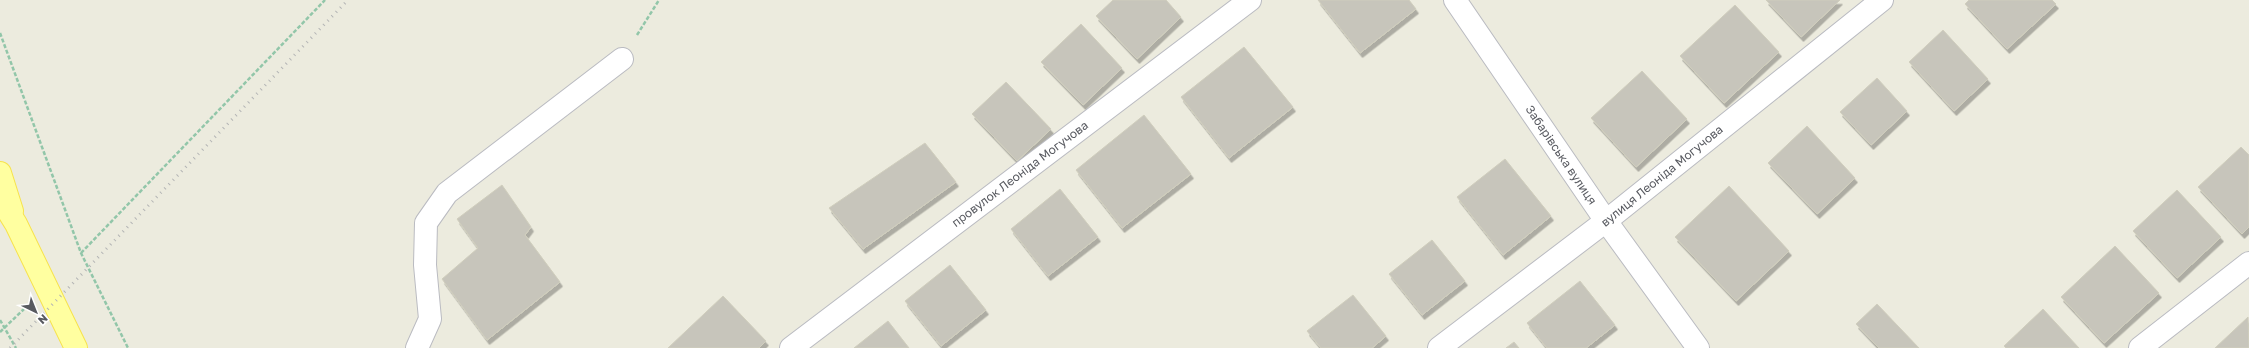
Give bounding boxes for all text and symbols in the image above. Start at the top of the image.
street label: Забарівська вулиця [1523,102,1600,207]
street label: провулок Леоніда Могучова [949,117,1091,230]
street label: вулиця Леоніда Могучова [1598,122,1726,230]
north arrow [16,292,56,332]
text: N [36,312,51,327]

